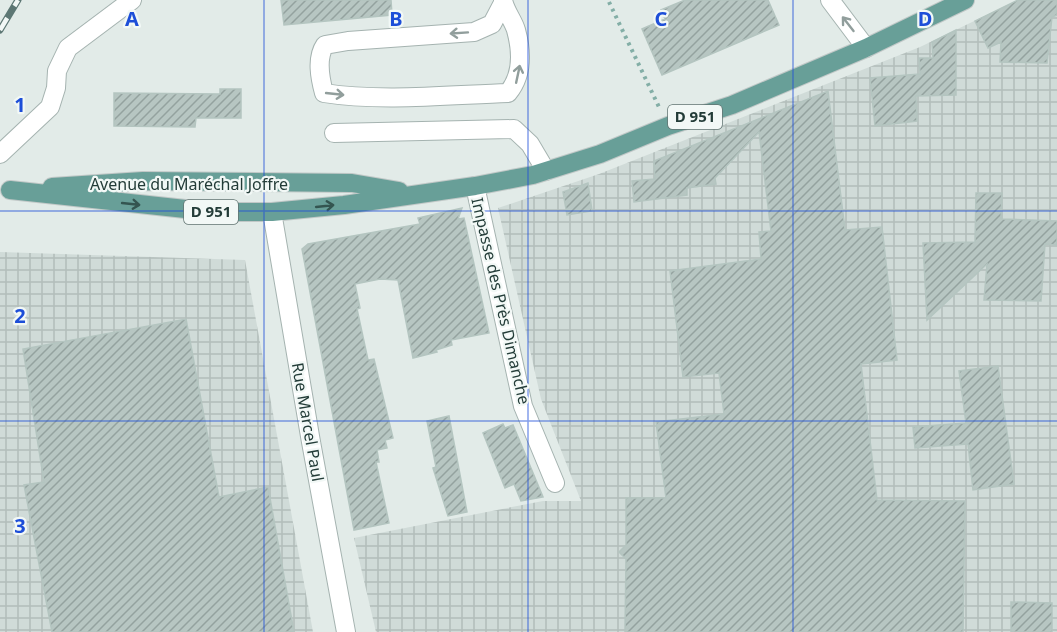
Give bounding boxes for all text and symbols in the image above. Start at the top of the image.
text: A [125,5,139,32]
text: B [389,5,403,32]
text: C [655,5,668,32]
text: D [918,5,932,32]
one-way arrow [842,16,855,32]
one-way arrow [449,28,469,39]
one-way arrow [512,65,524,84]
one-way arrow [325,89,345,100]
text: 1 [14,91,26,118]
road number: D 951 [668,105,722,129]
street label: Avenue du Maréchal Joffre [90,173,288,195]
street label: Impasse des Près Dimanche [466,196,536,406]
one-way arrow [120,199,140,210]
road number: D 951 [184,200,238,224]
one-way arrow [315,200,335,211]
text: 2 [14,302,26,329]
street label: Rue Marcel Paul [287,361,329,483]
text: 3 [14,512,26,539]

